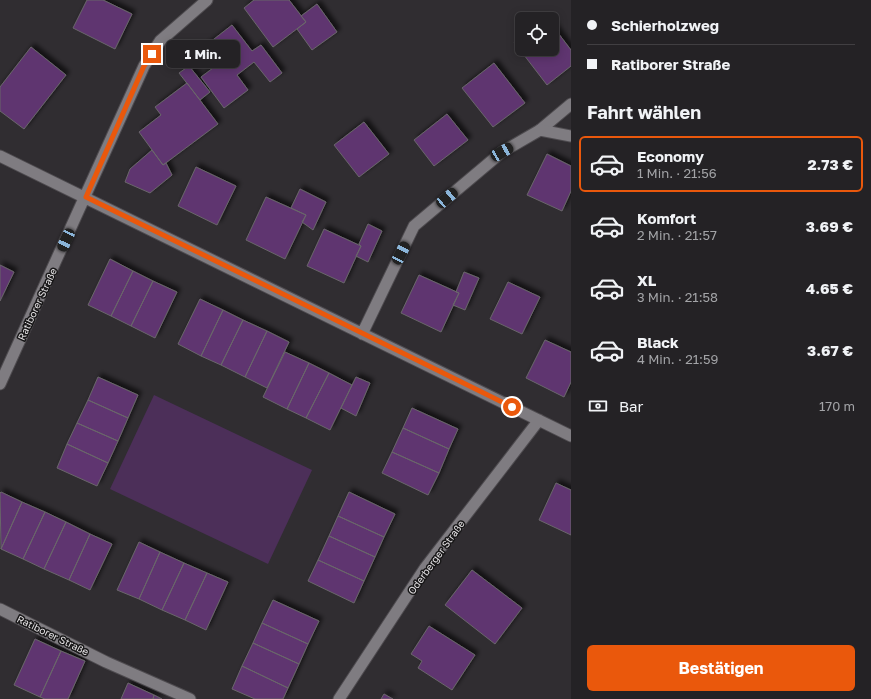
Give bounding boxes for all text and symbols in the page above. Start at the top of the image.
map controls [515,12,559,56]
button: locate [515,12,559,56]
text: Schierholzweg [611,16,719,34]
callout: 1 Min. [166,40,240,68]
route end [143,45,161,63]
text: 1 Min. [184,46,222,62]
text: Ratiborer Straße [611,55,730,73]
text: Fahrt wählen [587,101,701,123]
car [489,141,515,163]
icon: car [589,146,625,182]
text: Economy [637,147,704,165]
text: 2.73 € [807,155,853,173]
text: 1 Min. · 21:56 [637,165,717,181]
car [434,186,460,210]
icon: car [589,208,625,244]
text: Komfort [637,209,696,227]
text: 3.69 € [806,217,853,235]
car [55,227,77,253]
text: 2 Min. · 21:57 [637,227,717,243]
car [390,240,412,266]
street label: Ratiborer Straße [15,266,59,342]
icon: car [589,270,625,306]
text: XL [637,271,656,289]
text: 4.65 € [806,279,853,297]
text: 3 Min. · 21:58 [637,289,718,305]
icon: car [589,332,625,368]
text: Black [637,333,679,351]
text: 3.67 € [807,341,853,359]
text: 4 Min. · 21:59 [637,351,718,367]
icon: cash [587,395,609,417]
text: Bar [619,397,643,415]
route start [503,398,521,416]
text: 170 m [819,398,855,414]
street label: Oderberger Straße [405,517,467,596]
street label: Ratiborer Straße [15,612,91,658]
button: Bestätigen [587,645,855,691]

